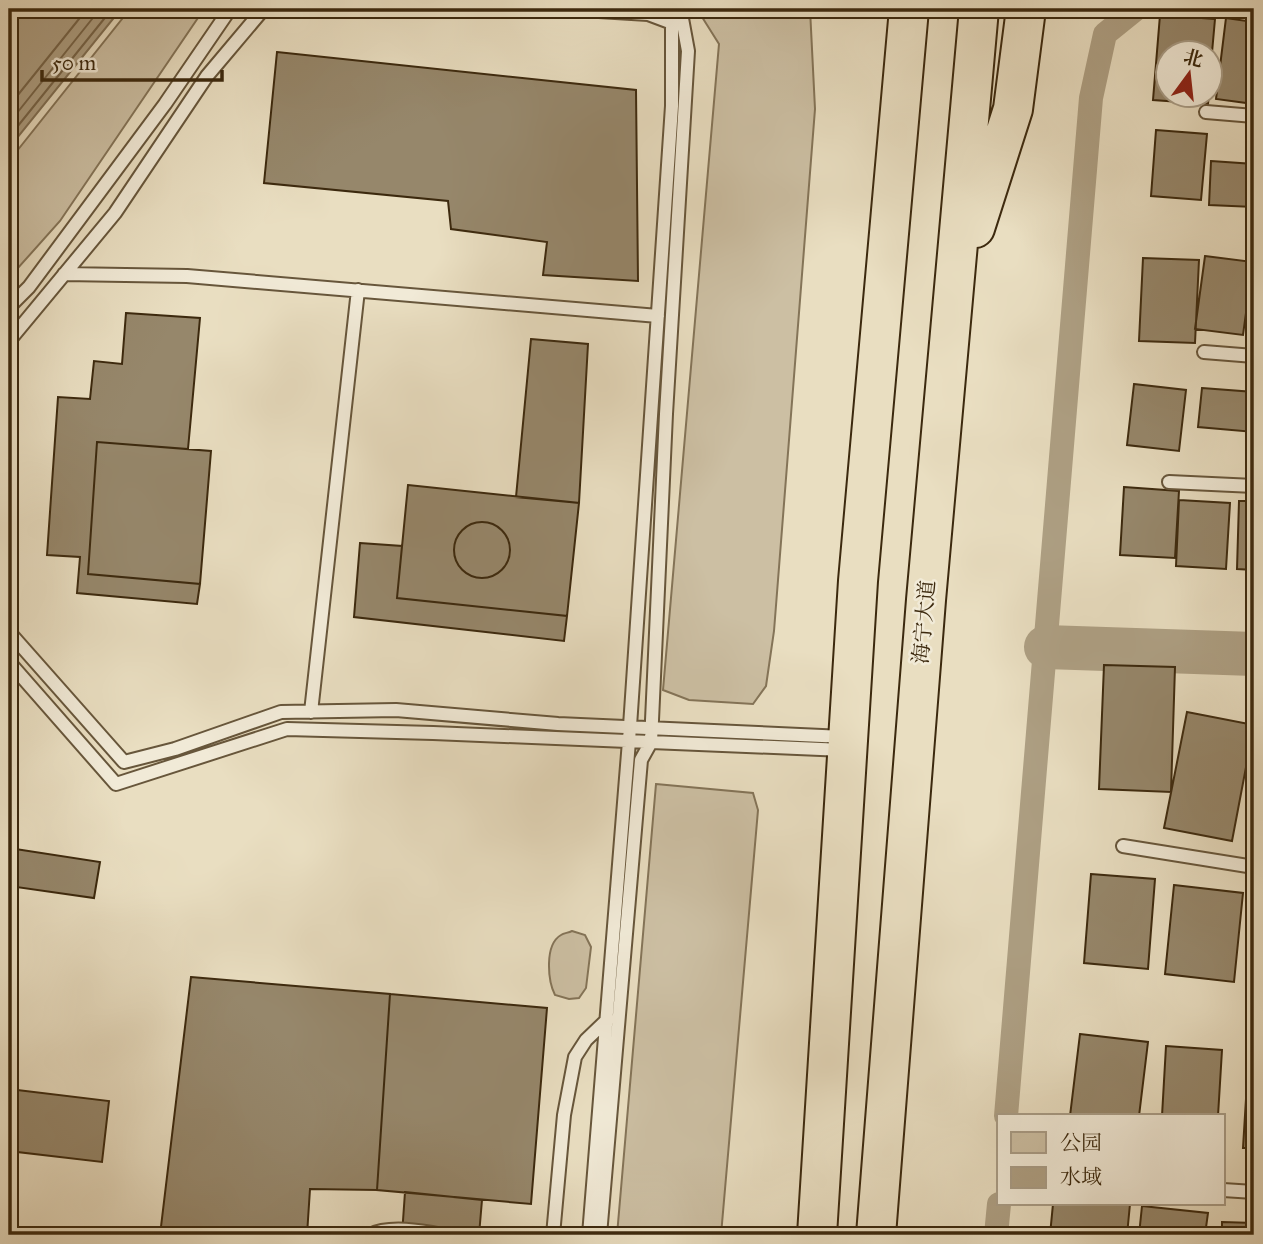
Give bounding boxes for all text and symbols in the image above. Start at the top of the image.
scale bar [42,38,222,82]
north arrow [1154,38,1224,108]
text: 北 [1181,44,1205,72]
text: 50 m [52,50,97,76]
street label: 海宁大道 [907,579,941,665]
legend [997,1114,1224,1206]
text: 公园 [1060,1130,1102,1156]
text: 水域 [1060,1164,1102,1190]

